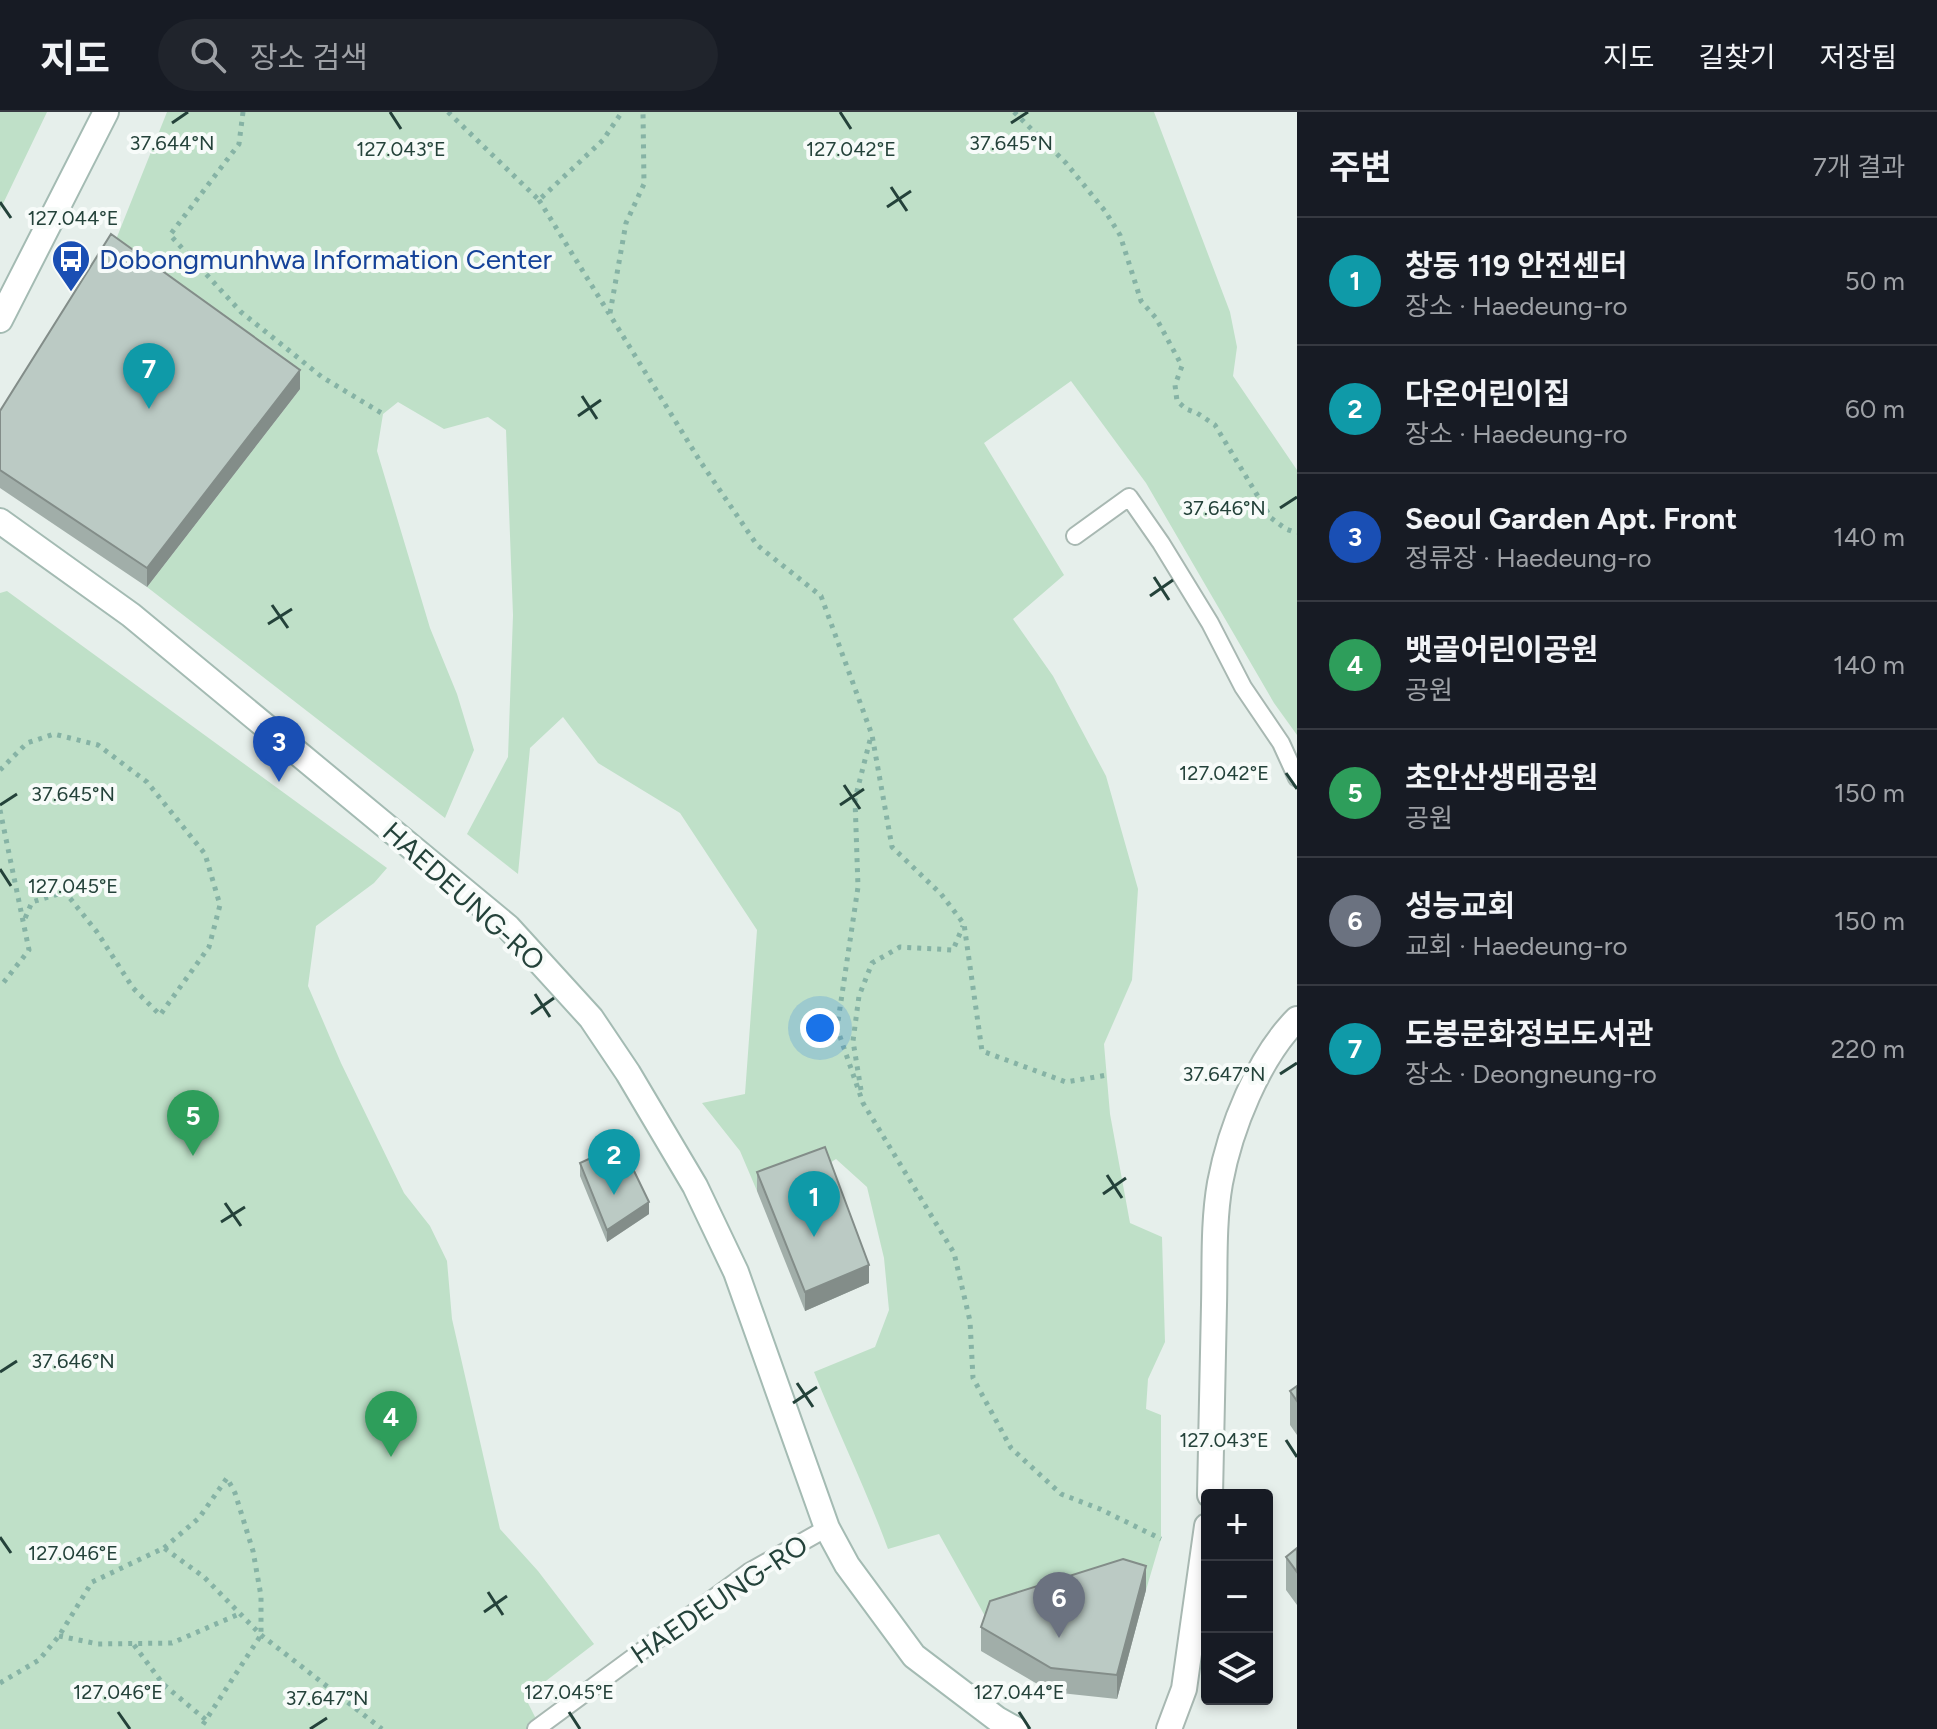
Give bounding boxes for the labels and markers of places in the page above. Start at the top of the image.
bus stop icon: Dobongmunhwa Information Center [50,238,92,293]
place label: Dobongmunhwa Information Center [99,242,553,276]
pin: 7 [123,343,175,409]
pin: 3 [253,716,305,782]
pin: 5 [167,1090,219,1156]
pin: 2 [588,1129,640,1195]
pin: 1 [788,1171,840,1237]
pin: 4 [365,1391,417,1457]
pin: 6 [1033,1572,1085,1638]

